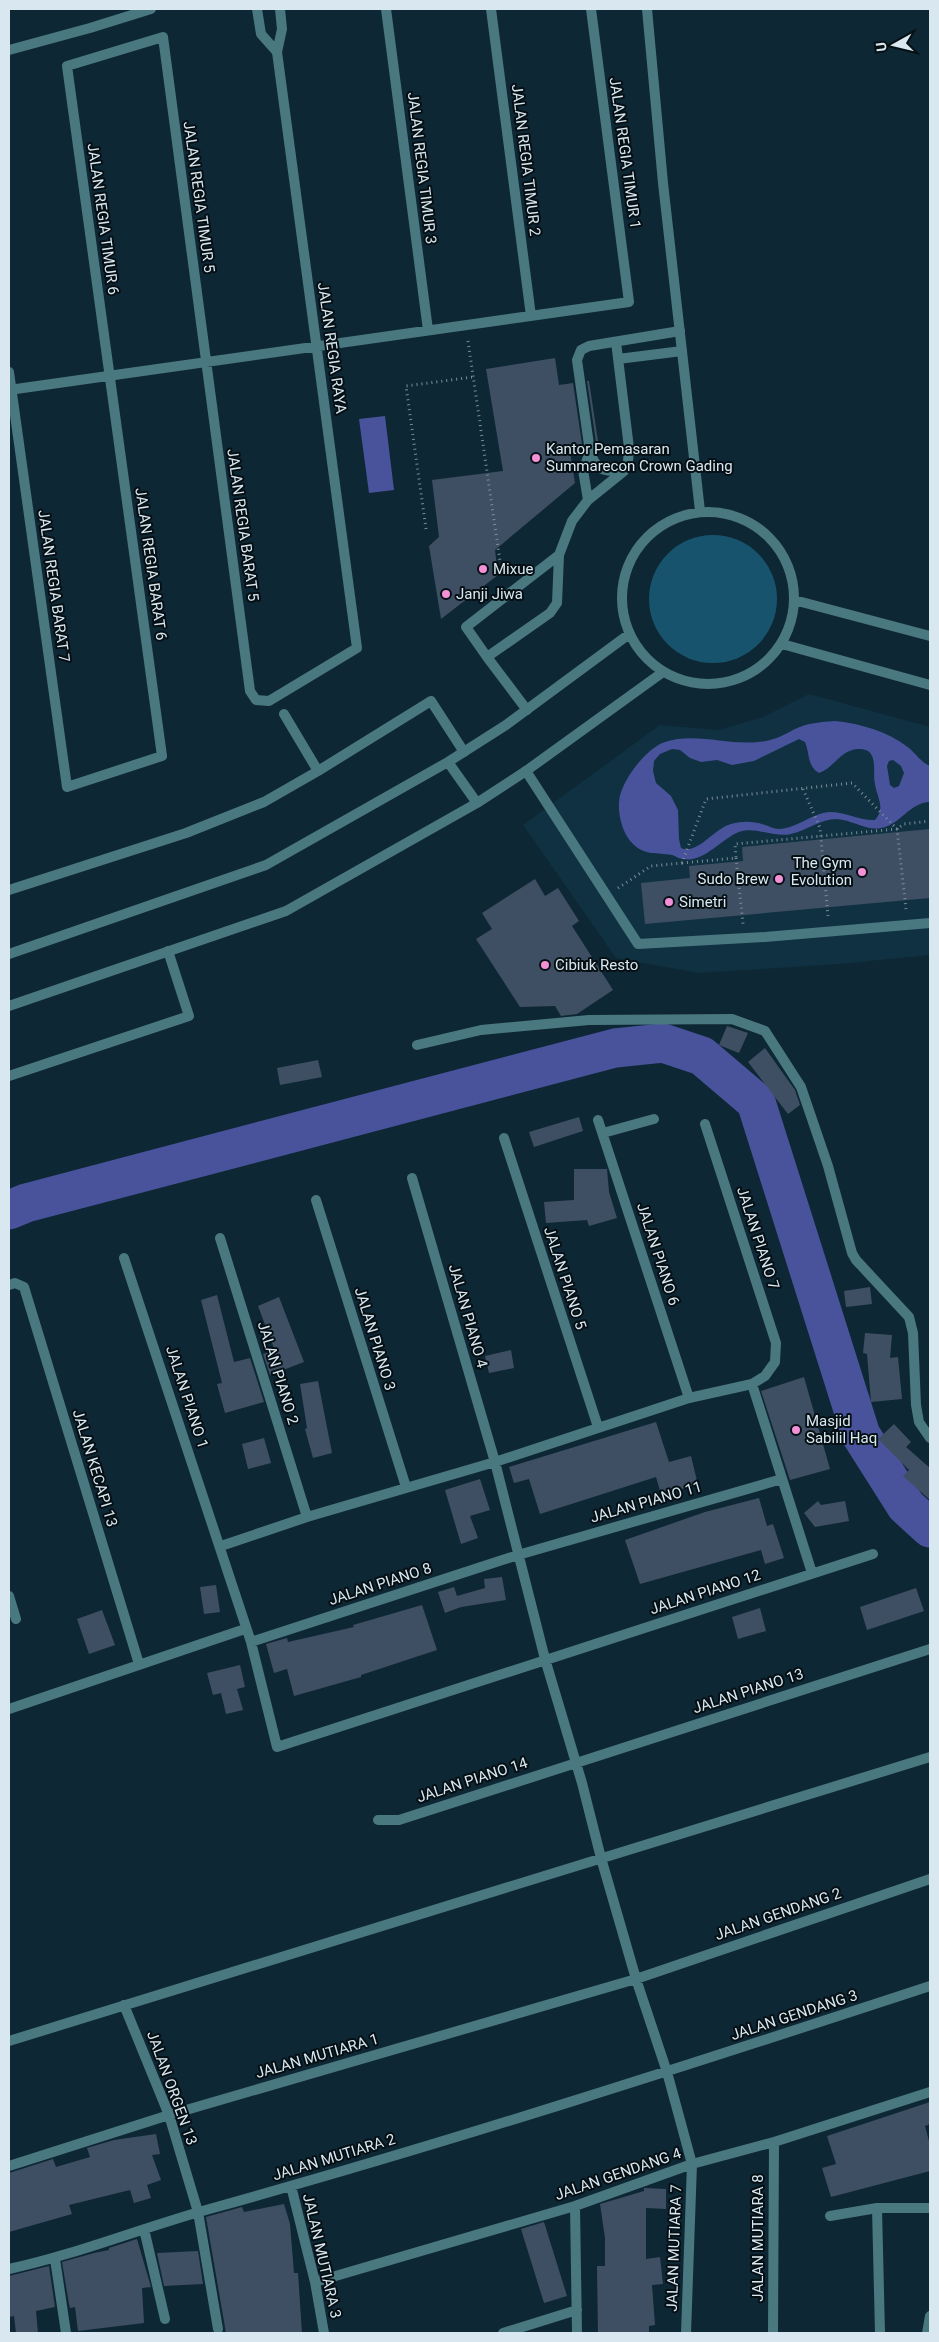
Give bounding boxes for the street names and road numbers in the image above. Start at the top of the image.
street label: JALAN REGIA TIMUR 1 [605,76,645,230]
street label: JALAN REGIA TIMUR 2 [508,83,544,237]
street label: JALAN REGIA TIMUR 3 [404,91,440,245]
street label: JALAN REGIA TIMUR 5 [179,120,219,274]
street label: JALAN REGIA TIMUR 6 [83,142,123,296]
street label: JALAN REGIA RAYA [314,281,350,415]
street label: JALAN REGIA BARAT 5 [223,447,263,603]
street label: JALAN REGIA BARAT 6 [131,486,171,642]
street label: JALAN REGIA BARAT 7 [34,508,74,664]
street label: JALAN PIANO 7 [733,1184,783,1292]
street label: JALAN PIANO 6 [633,1200,683,1308]
street label: JALAN PIANO 5 [540,1224,590,1332]
street label: JALAN PIANO 4 [445,1262,492,1370]
street label: JALAN PIANO 3 [351,1285,399,1393]
street label: JALAN PIANO 2 [254,1319,302,1427]
street label: JALAN PIANO 1 [162,1343,212,1451]
street label: JALAN KECAPI 13 [69,1407,121,1529]
street label: JALAN PIANO 11 [588,1477,704,1527]
street label: JALAN PIANO 8 [326,1559,434,1609]
street label: JALAN PIANO 12 [647,1566,763,1618]
street label: JALAN PIANO 13 [690,1665,806,1717]
street label: JALAN PIANO 14 [414,1753,530,1806]
street label: JALAN GENDANG 2 [713,1884,843,1944]
street label: JALAN GENDANG 3 [728,1986,860,2044]
street label: JALAN ORGEN 13 [143,2029,201,2147]
street label: JALAN MUTIARA 1 [253,2030,381,2082]
street label: JALAN MUTIARA 2 [271,2130,397,2184]
street label: JALAN GENDANG 4 [553,2144,684,2204]
street label: JALAN MUTIARA 8 [749,2174,767,2302]
street label: JALAN MUTIARA 7 [663,2184,685,2312]
street label: JALAN MUTIARA 3 [299,2192,345,2320]

